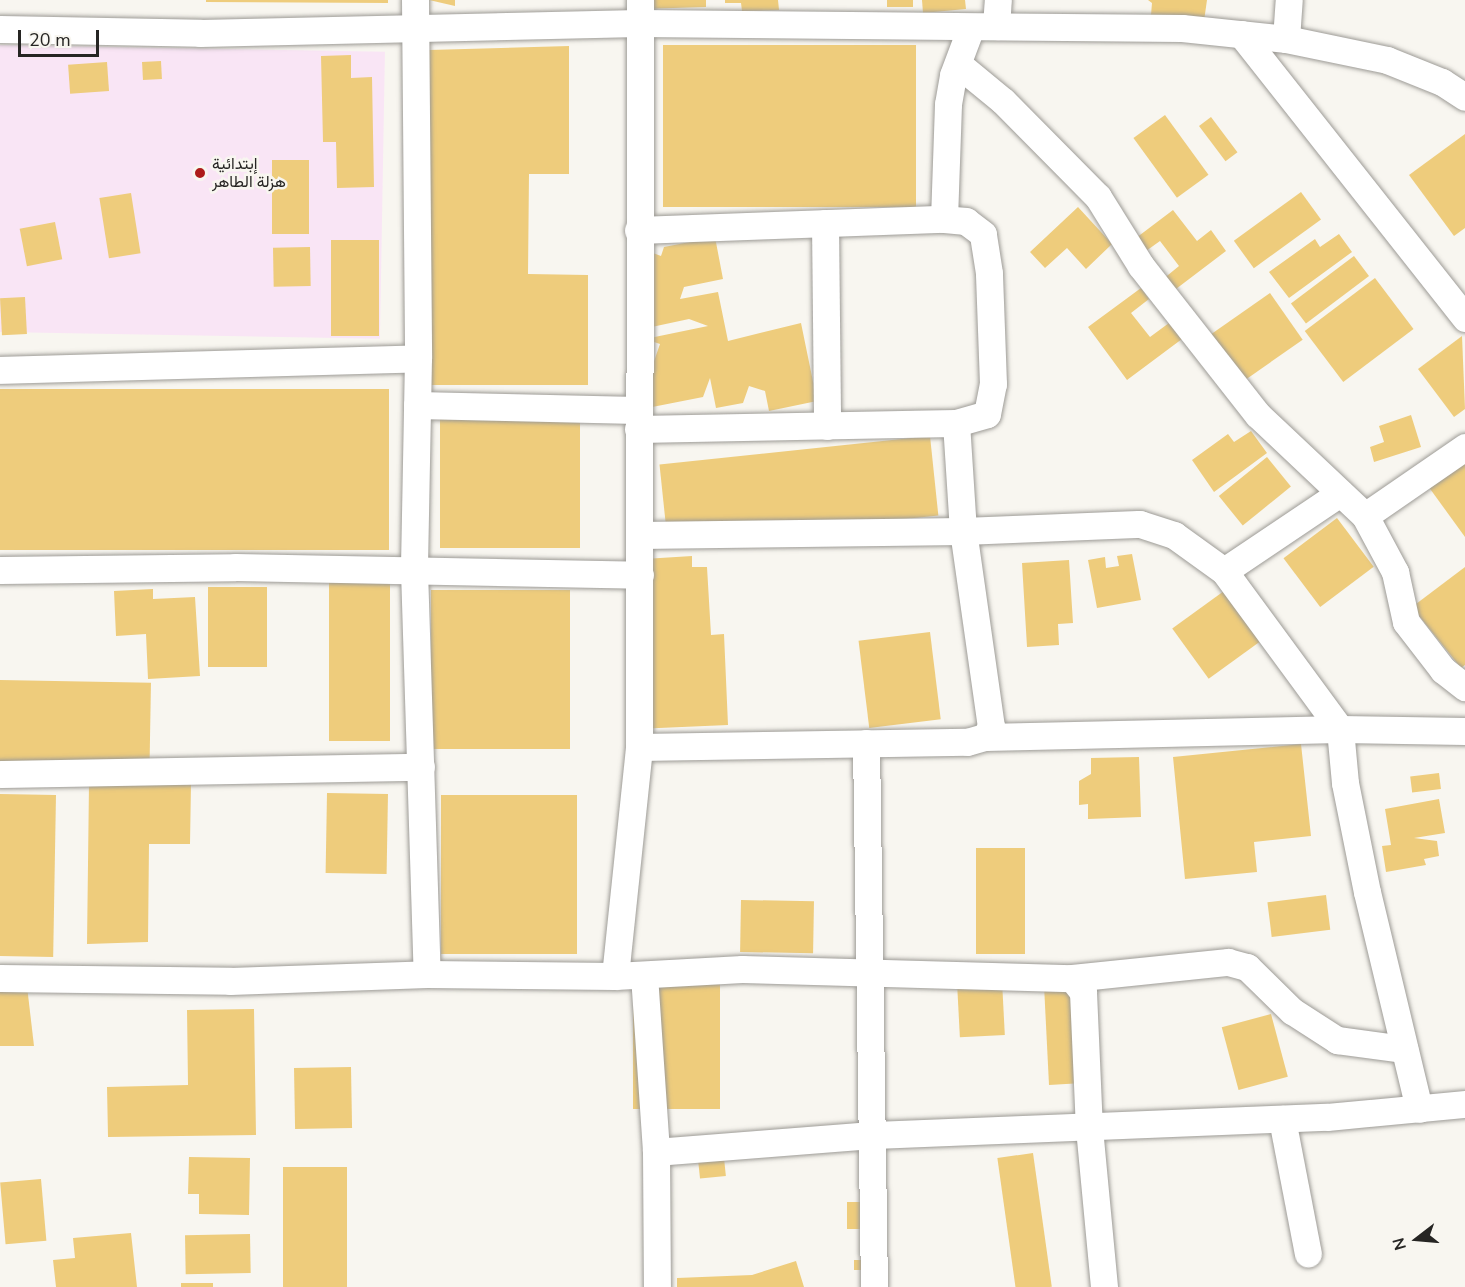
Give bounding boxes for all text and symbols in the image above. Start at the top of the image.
scale bar [21,18,102,56]
text: 20 m [29,28,71,52]
place label: إبتدائية هزلة الطاهر [212,154,286,192]
marker: إبتدائية هزلة الطاهر [193,166,207,180]
north arrow [1387,1209,1447,1269]
text: N [1387,1235,1412,1253]

